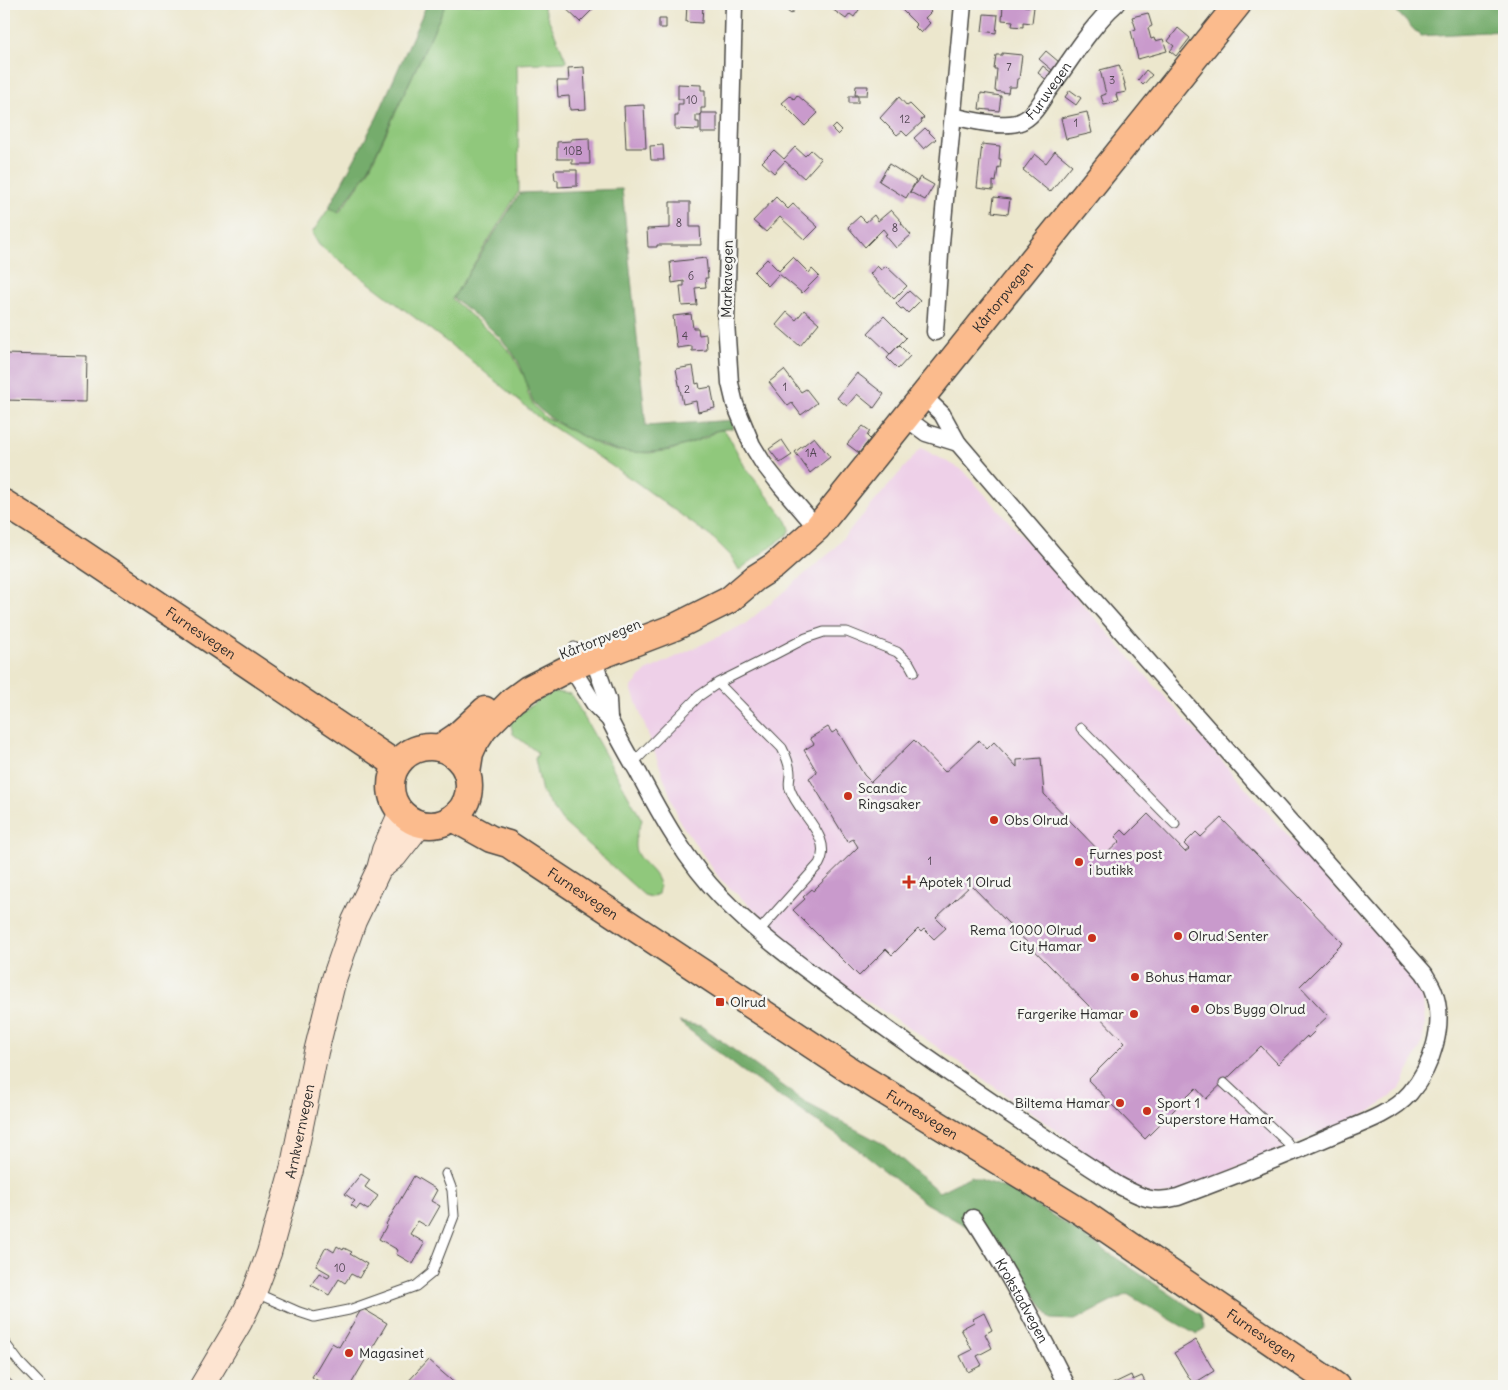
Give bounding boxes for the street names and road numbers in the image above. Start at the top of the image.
street label: Furuvegen [1022,58,1075,124]
street label: Markavegen [717,240,737,318]
street label: Kårtorpvegen [969,258,1037,336]
street label: Furnesvegen [162,603,240,663]
street label: Kårtorpvegen [557,614,643,664]
street label: Furnesvegen [544,864,622,923]
street label: Arnkvernvegen [281,1083,318,1181]
street label: Furnesvegen [883,1086,962,1143]
street label: Krokstadvegen [991,1255,1052,1346]
street label: Furnesvegen [1223,1305,1300,1366]

